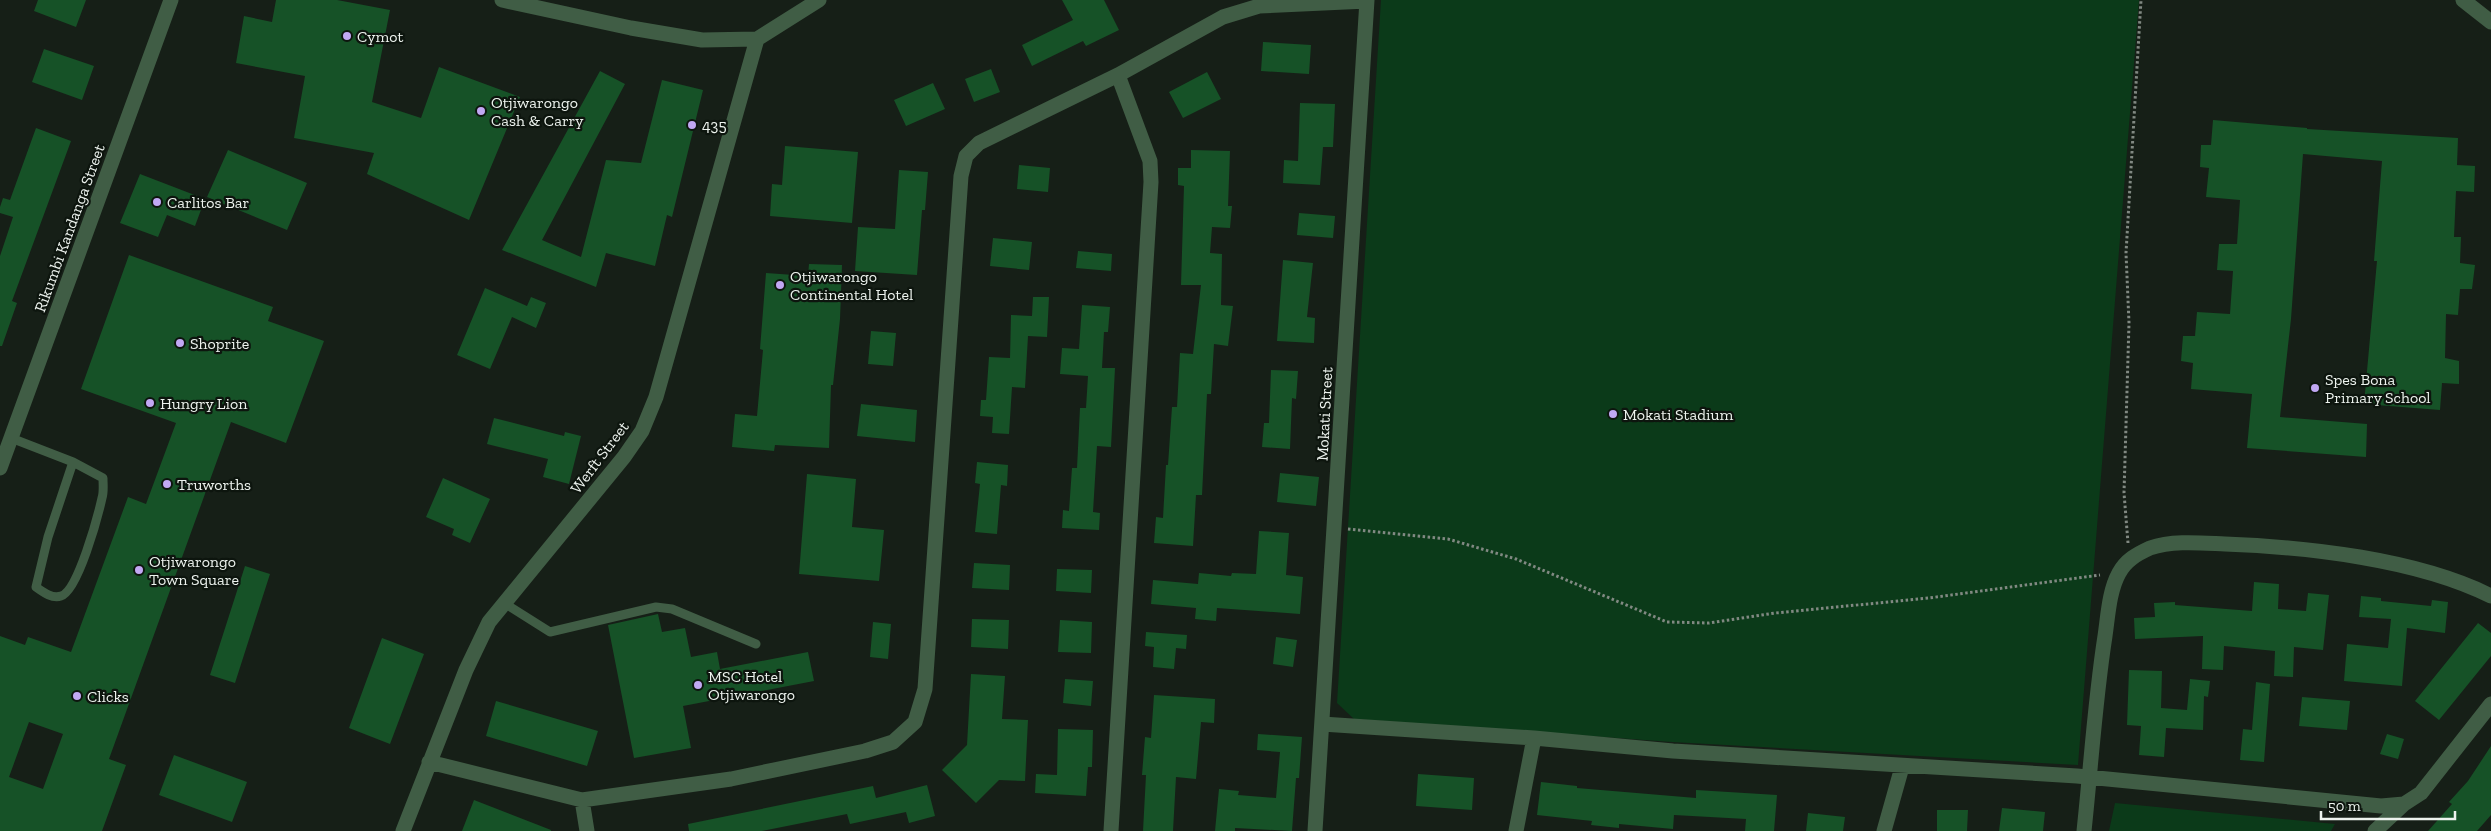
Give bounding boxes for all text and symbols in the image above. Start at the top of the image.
place label: Cymot [357,27,404,46]
marker: Cymot [341,30,353,42]
place label: Otjiwarongo Cash & Carry [491,93,584,130]
marker: Otjiwarongo Cash & Carry [475,105,487,117]
place label: 435 [702,116,727,135]
marker: 435 [686,119,698,131]
street label: Rikumbi Kandanga Street [30,142,109,315]
place label: Carlitos Bar [167,193,250,212]
marker: Carlitos Bar [151,196,163,208]
place label: Otjiwarongo Continental Hotel [790,267,913,304]
marker: Otjiwarongo Continental Hotel [774,279,786,291]
place label: Shoprite [190,334,249,353]
marker: Shoprite [174,337,186,349]
street label: Mokati Street [1313,366,1336,462]
place label: Spes Bona Primary School [2325,370,2431,407]
marker: Spes Bona Primary School [2309,382,2321,394]
place label: Hungry Lion [160,394,248,413]
marker: Hungry Lion [144,397,156,409]
place label: Mokati Stadium [1623,405,1733,424]
marker: Mokati Stadium [1607,408,1619,420]
street label: Werft Street [566,417,633,497]
place label: Truworths [177,475,251,494]
marker: Truworths [161,478,173,490]
place label: Otjiwarongo Town Square [149,552,239,589]
marker: Otjiwarongo Town Square [133,564,145,576]
place label: MSC Hotel Otjiwarongo [708,667,795,704]
marker: MSC Hotel Otjiwarongo [692,679,704,691]
place label: Clicks [87,687,129,706]
marker: Clicks [71,690,83,702]
scale bar [2321,788,2455,820]
text: 50 m [2328,797,2361,815]

